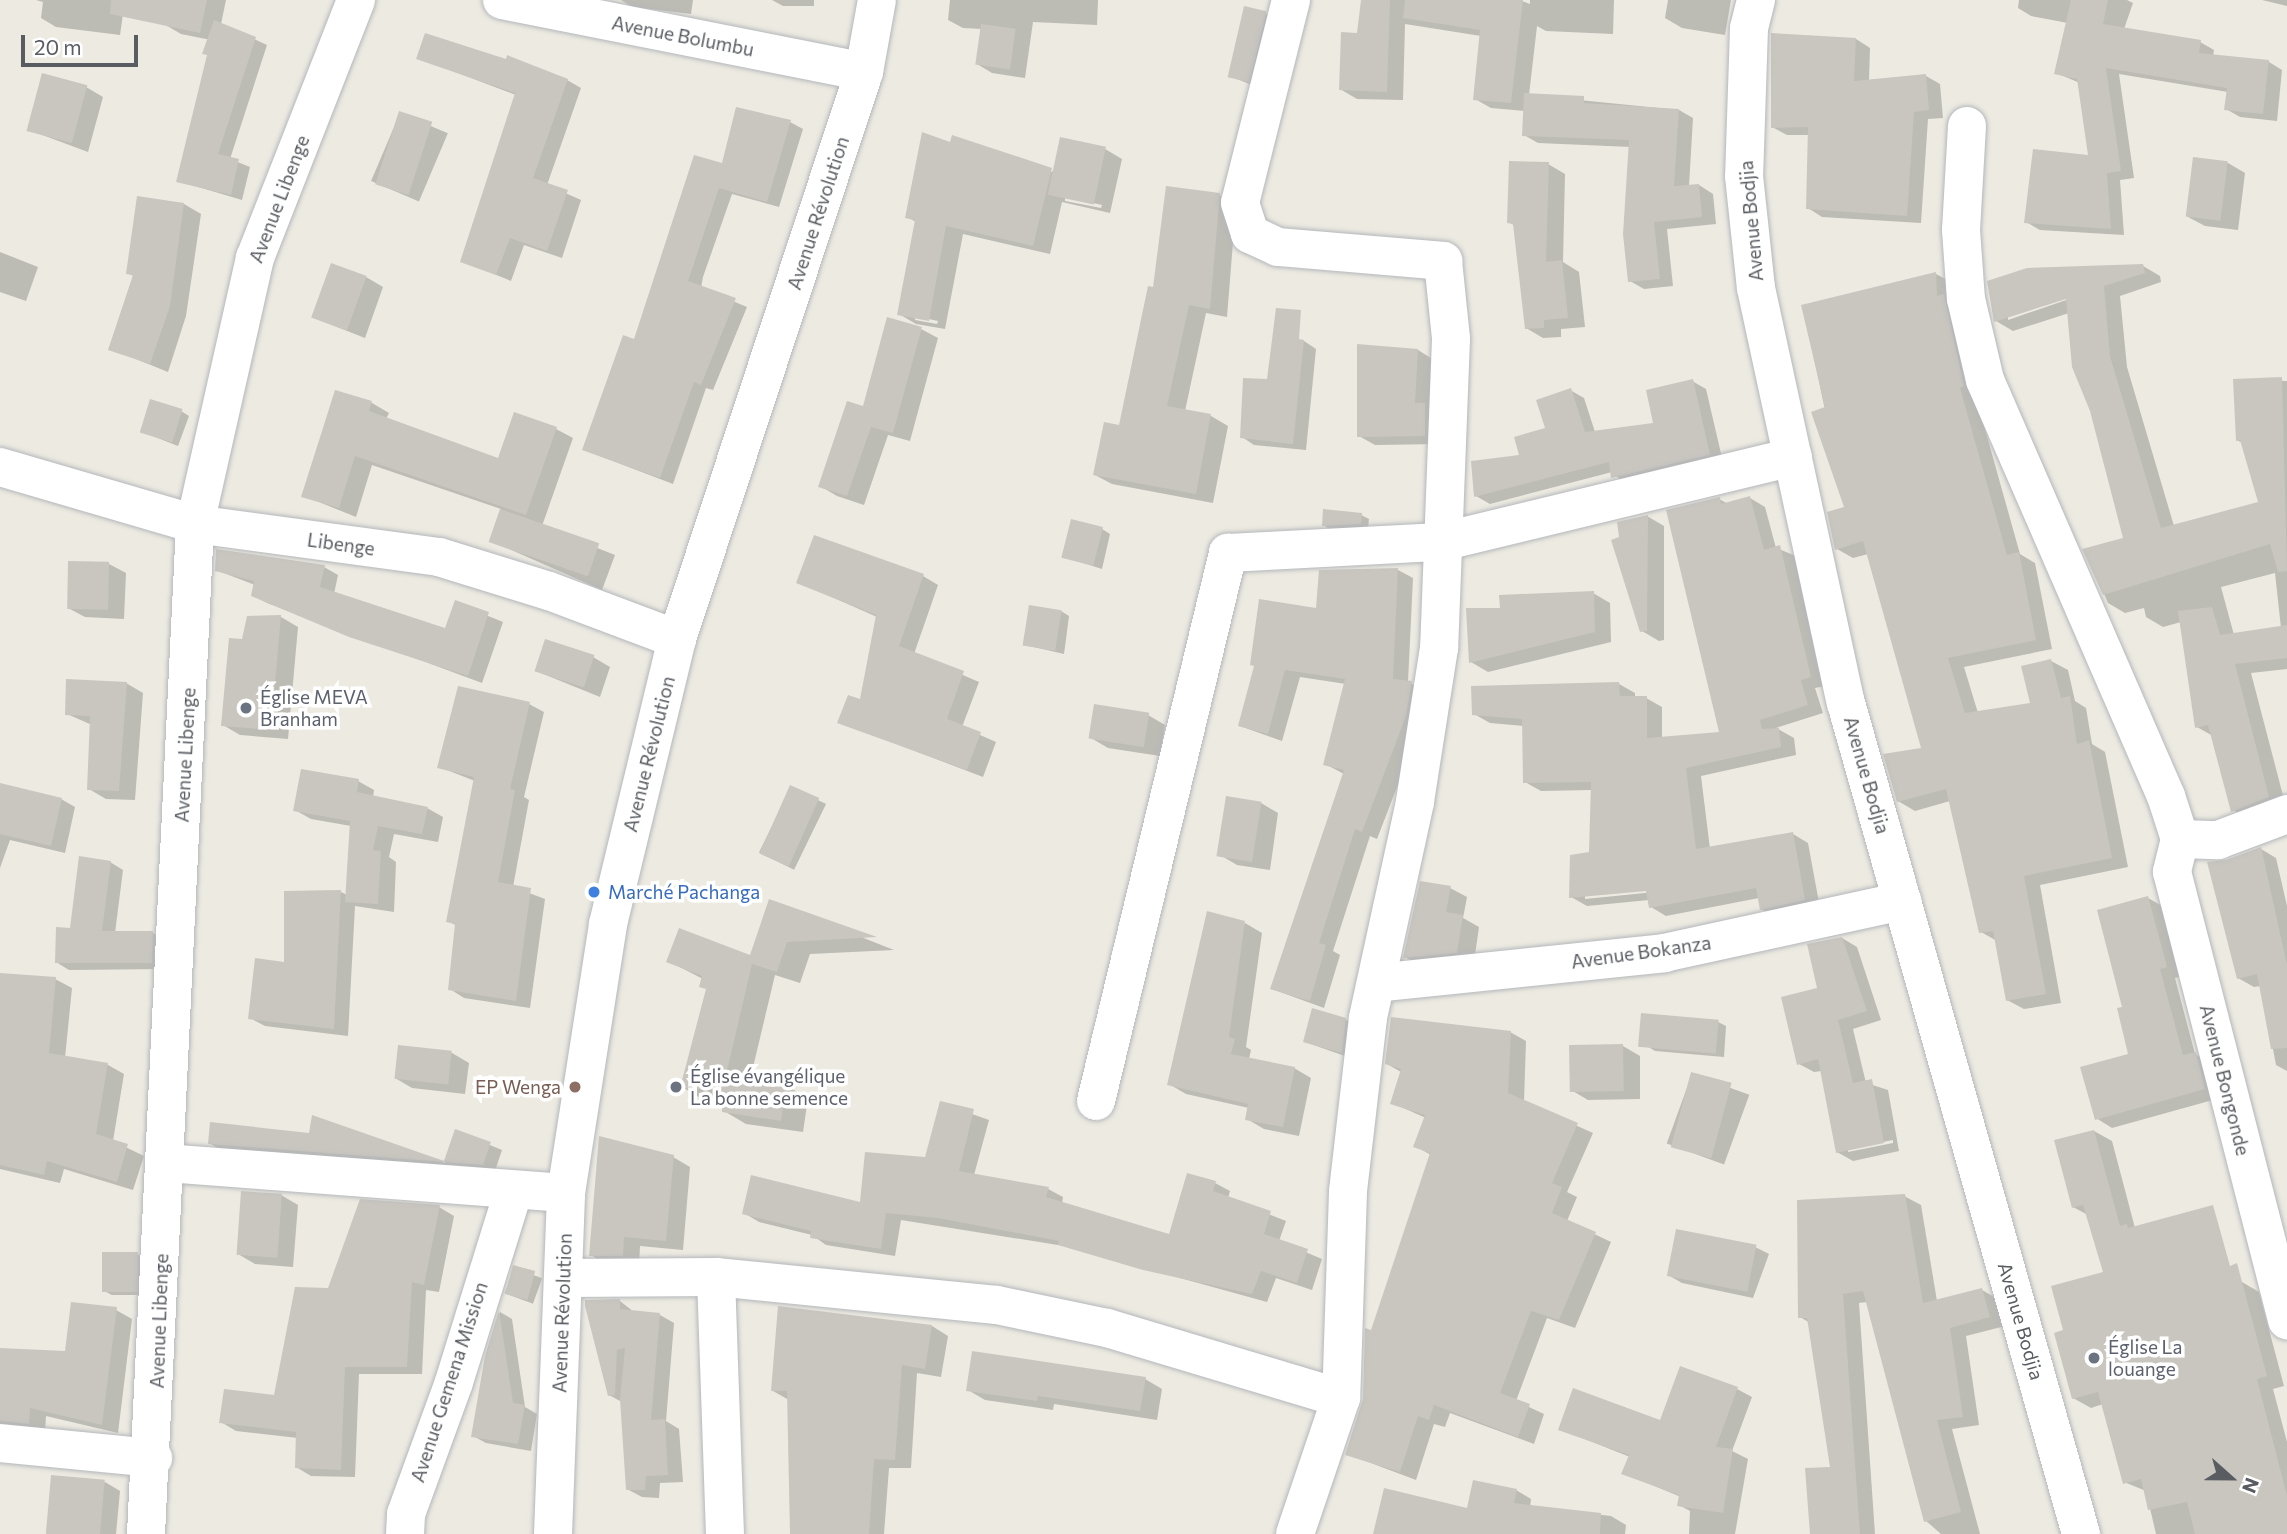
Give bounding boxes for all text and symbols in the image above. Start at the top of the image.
street label: Avenue Bolumbu [610,11,756,61]
scale bar [24,21,142,65]
text: 20 m [34,34,82,59]
street label: Avenue Libenge [244,132,314,266]
street label: Avenue Révolution [782,133,854,293]
street label: Avenue Bodjia [1734,160,1768,282]
street label: Libenge [306,528,376,560]
street label: Avenue Révolution [619,674,679,834]
place label: Église MEVA Branham [260,686,368,730]
street label: Avenue Libenge [170,687,200,823]
marker: Église MEVA Branham [238,700,254,716]
street label: Avenue Bodjia [1839,714,1895,836]
place label: Marché Pachanga [608,881,760,903]
marker: Marché Pachanga [586,884,602,900]
street label: Avenue Bokanza [1570,931,1712,973]
street label: Avenue Bongonde [2195,1002,2255,1158]
place label: Église évangélique La bonne semence [690,1065,848,1109]
place label: EP Wenga [475,1076,561,1098]
marker: EP Wenga [567,1079,583,1095]
marker: Église évangélique La bonne semence [668,1079,684,1095]
street label: Avenue Révolution [548,1233,576,1393]
street label: Avenue Libenge [145,1253,173,1389]
street label: Avenue Bodjia [1993,1260,2049,1382]
street label: Avenue Gemena Mission [406,1279,492,1485]
place label: Église La louange [2108,1336,2182,1380]
marker: Église La louange [2086,1350,2102,1366]
north arrow [2196,1443,2266,1513]
text: N [2238,1475,2264,1496]

